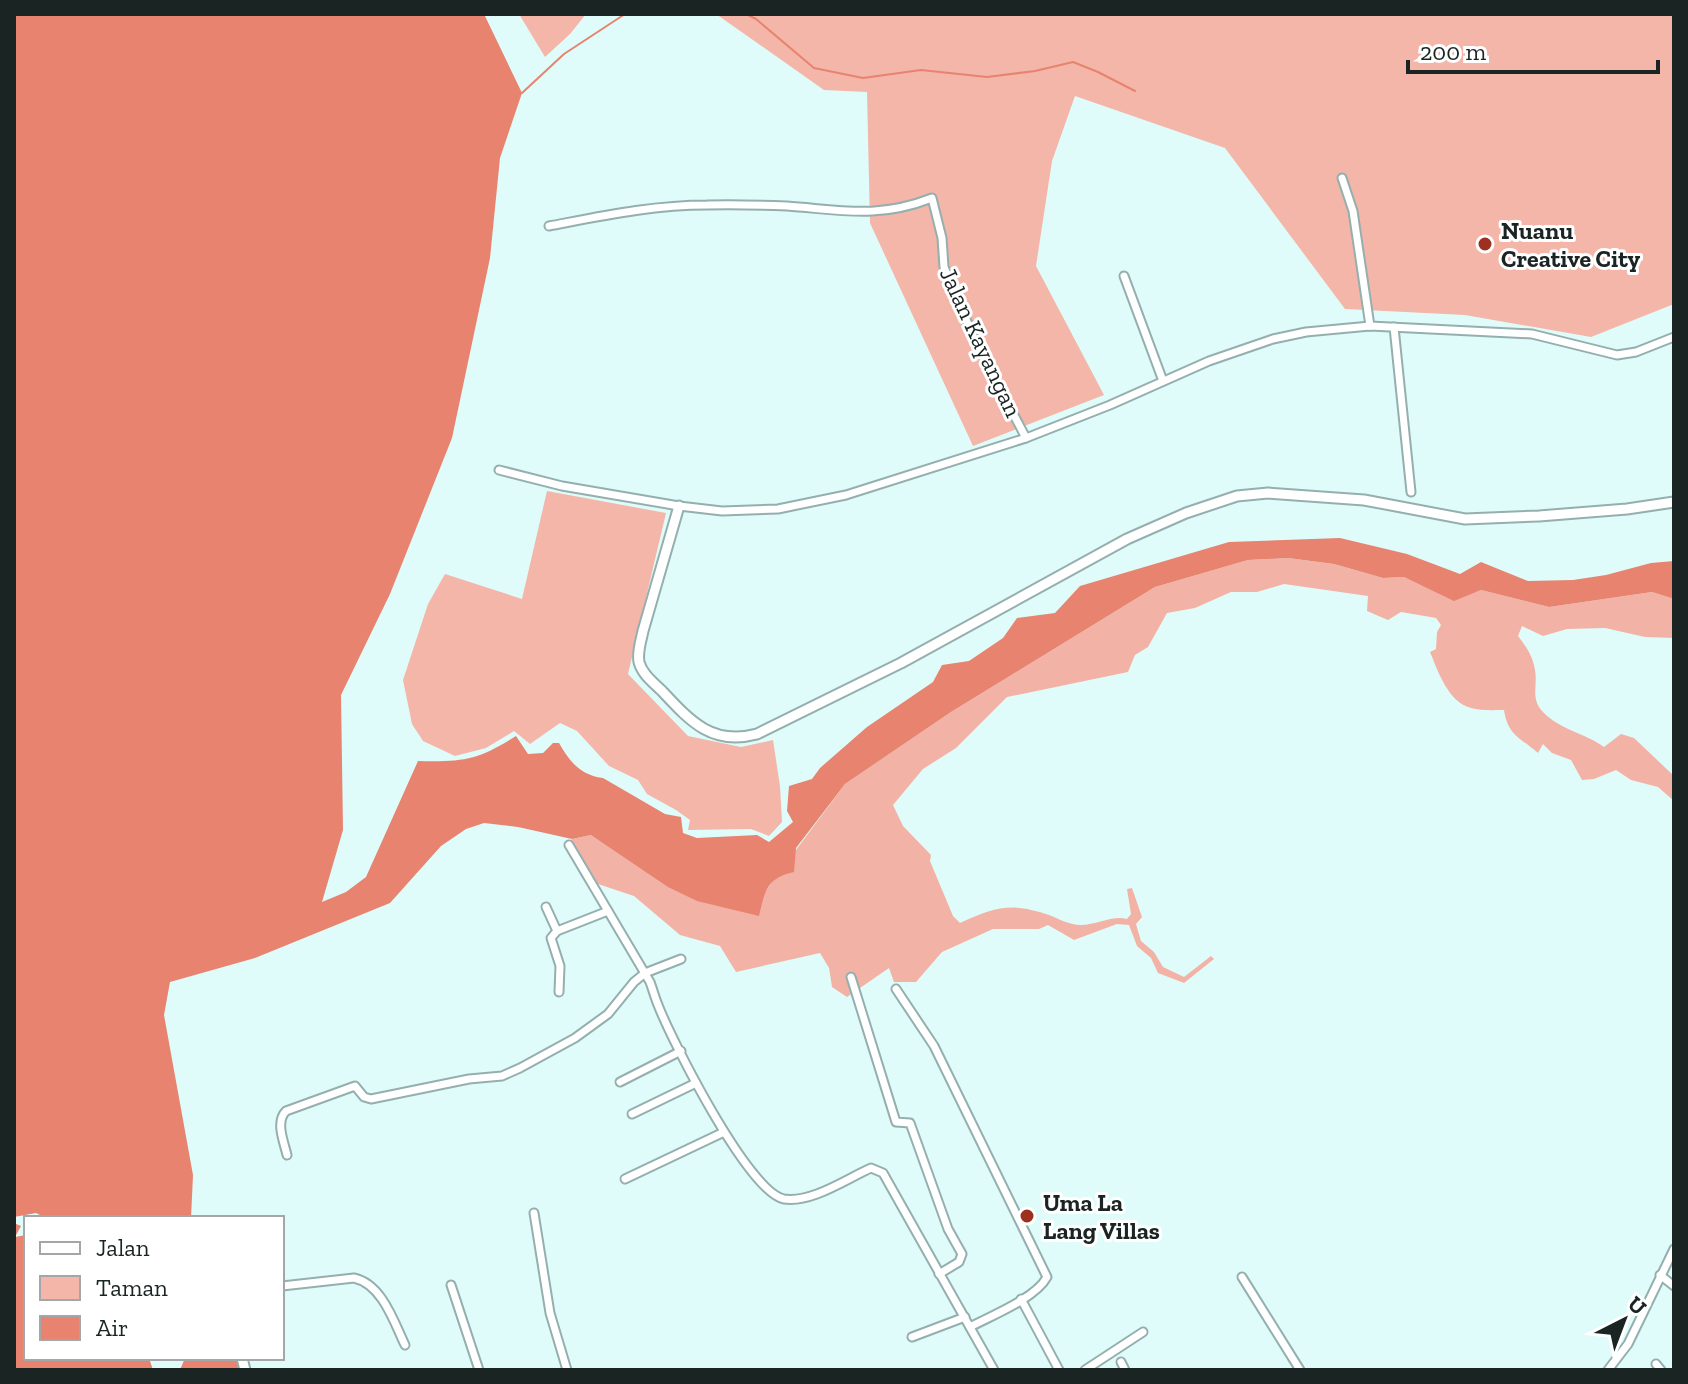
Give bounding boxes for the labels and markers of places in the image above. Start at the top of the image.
place label: Nuanu Creative City [1501,216,1641,273]
marker: Nuanu Creative City [1476,235,1494,253]
place label: Uma La Lang Villas [1043,1188,1160,1245]
marker: Uma La Lang Villas [1018,1207,1036,1225]

